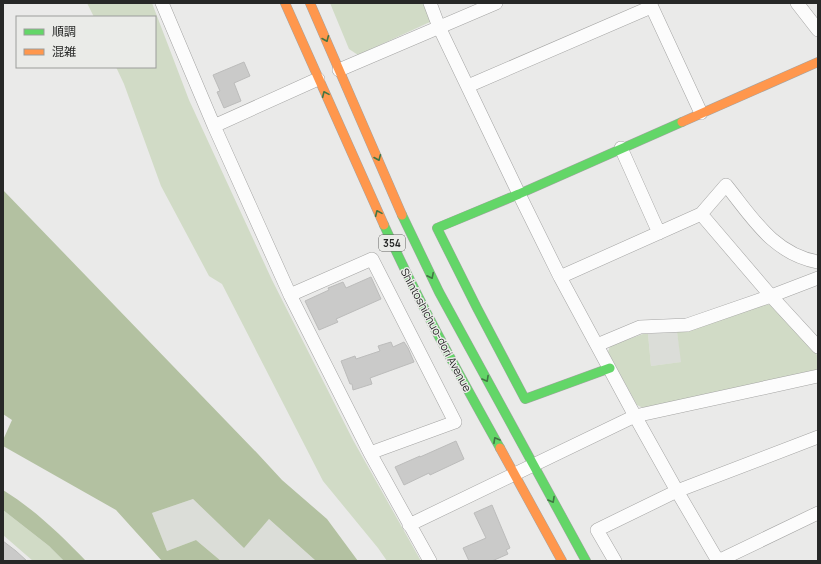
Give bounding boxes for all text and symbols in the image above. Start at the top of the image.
legend [16,16,156,68]
text: 順調 [52,23,76,40]
one-way arrow [321,34,329,42]
text: 混雑 [52,43,76,60]
one-way arrow [322,91,330,99]
one-way arrow [373,154,381,161]
one-way arrow [375,210,383,218]
road number: 354 [379,235,405,251]
street label: Shintoshichuo-dori Avenue [398,265,476,395]
one-way arrow [426,272,434,280]
one-way arrow [481,375,488,382]
one-way arrow [493,437,500,445]
one-way arrow [547,496,555,503]

